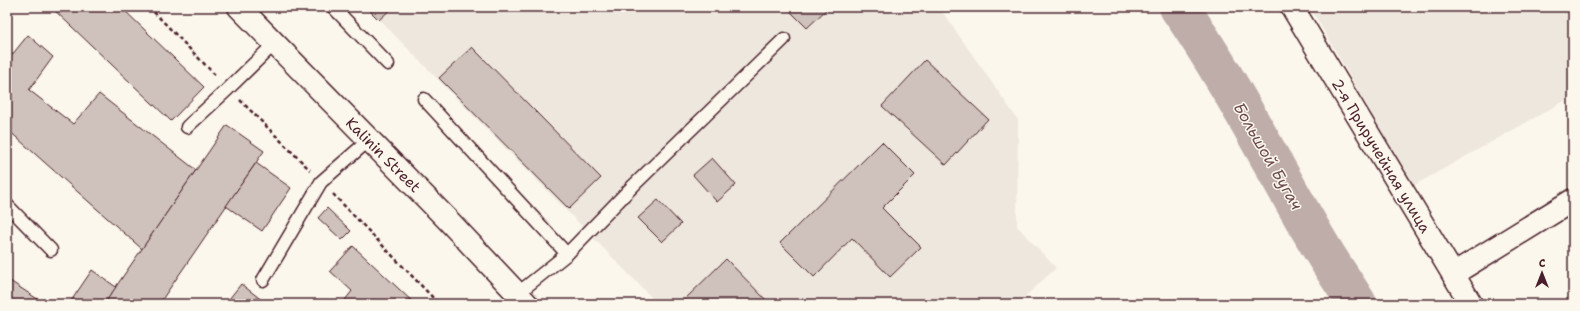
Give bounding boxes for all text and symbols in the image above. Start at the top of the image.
street label: 2-я Приручейная улица [1327,75,1435,237]
water label: Большой Бугач [1229,98,1308,214]
street label: Kalinin Street [341,113,425,197]
north arrow [1522,253,1562,293]
text: С [1539,256,1546,271]

